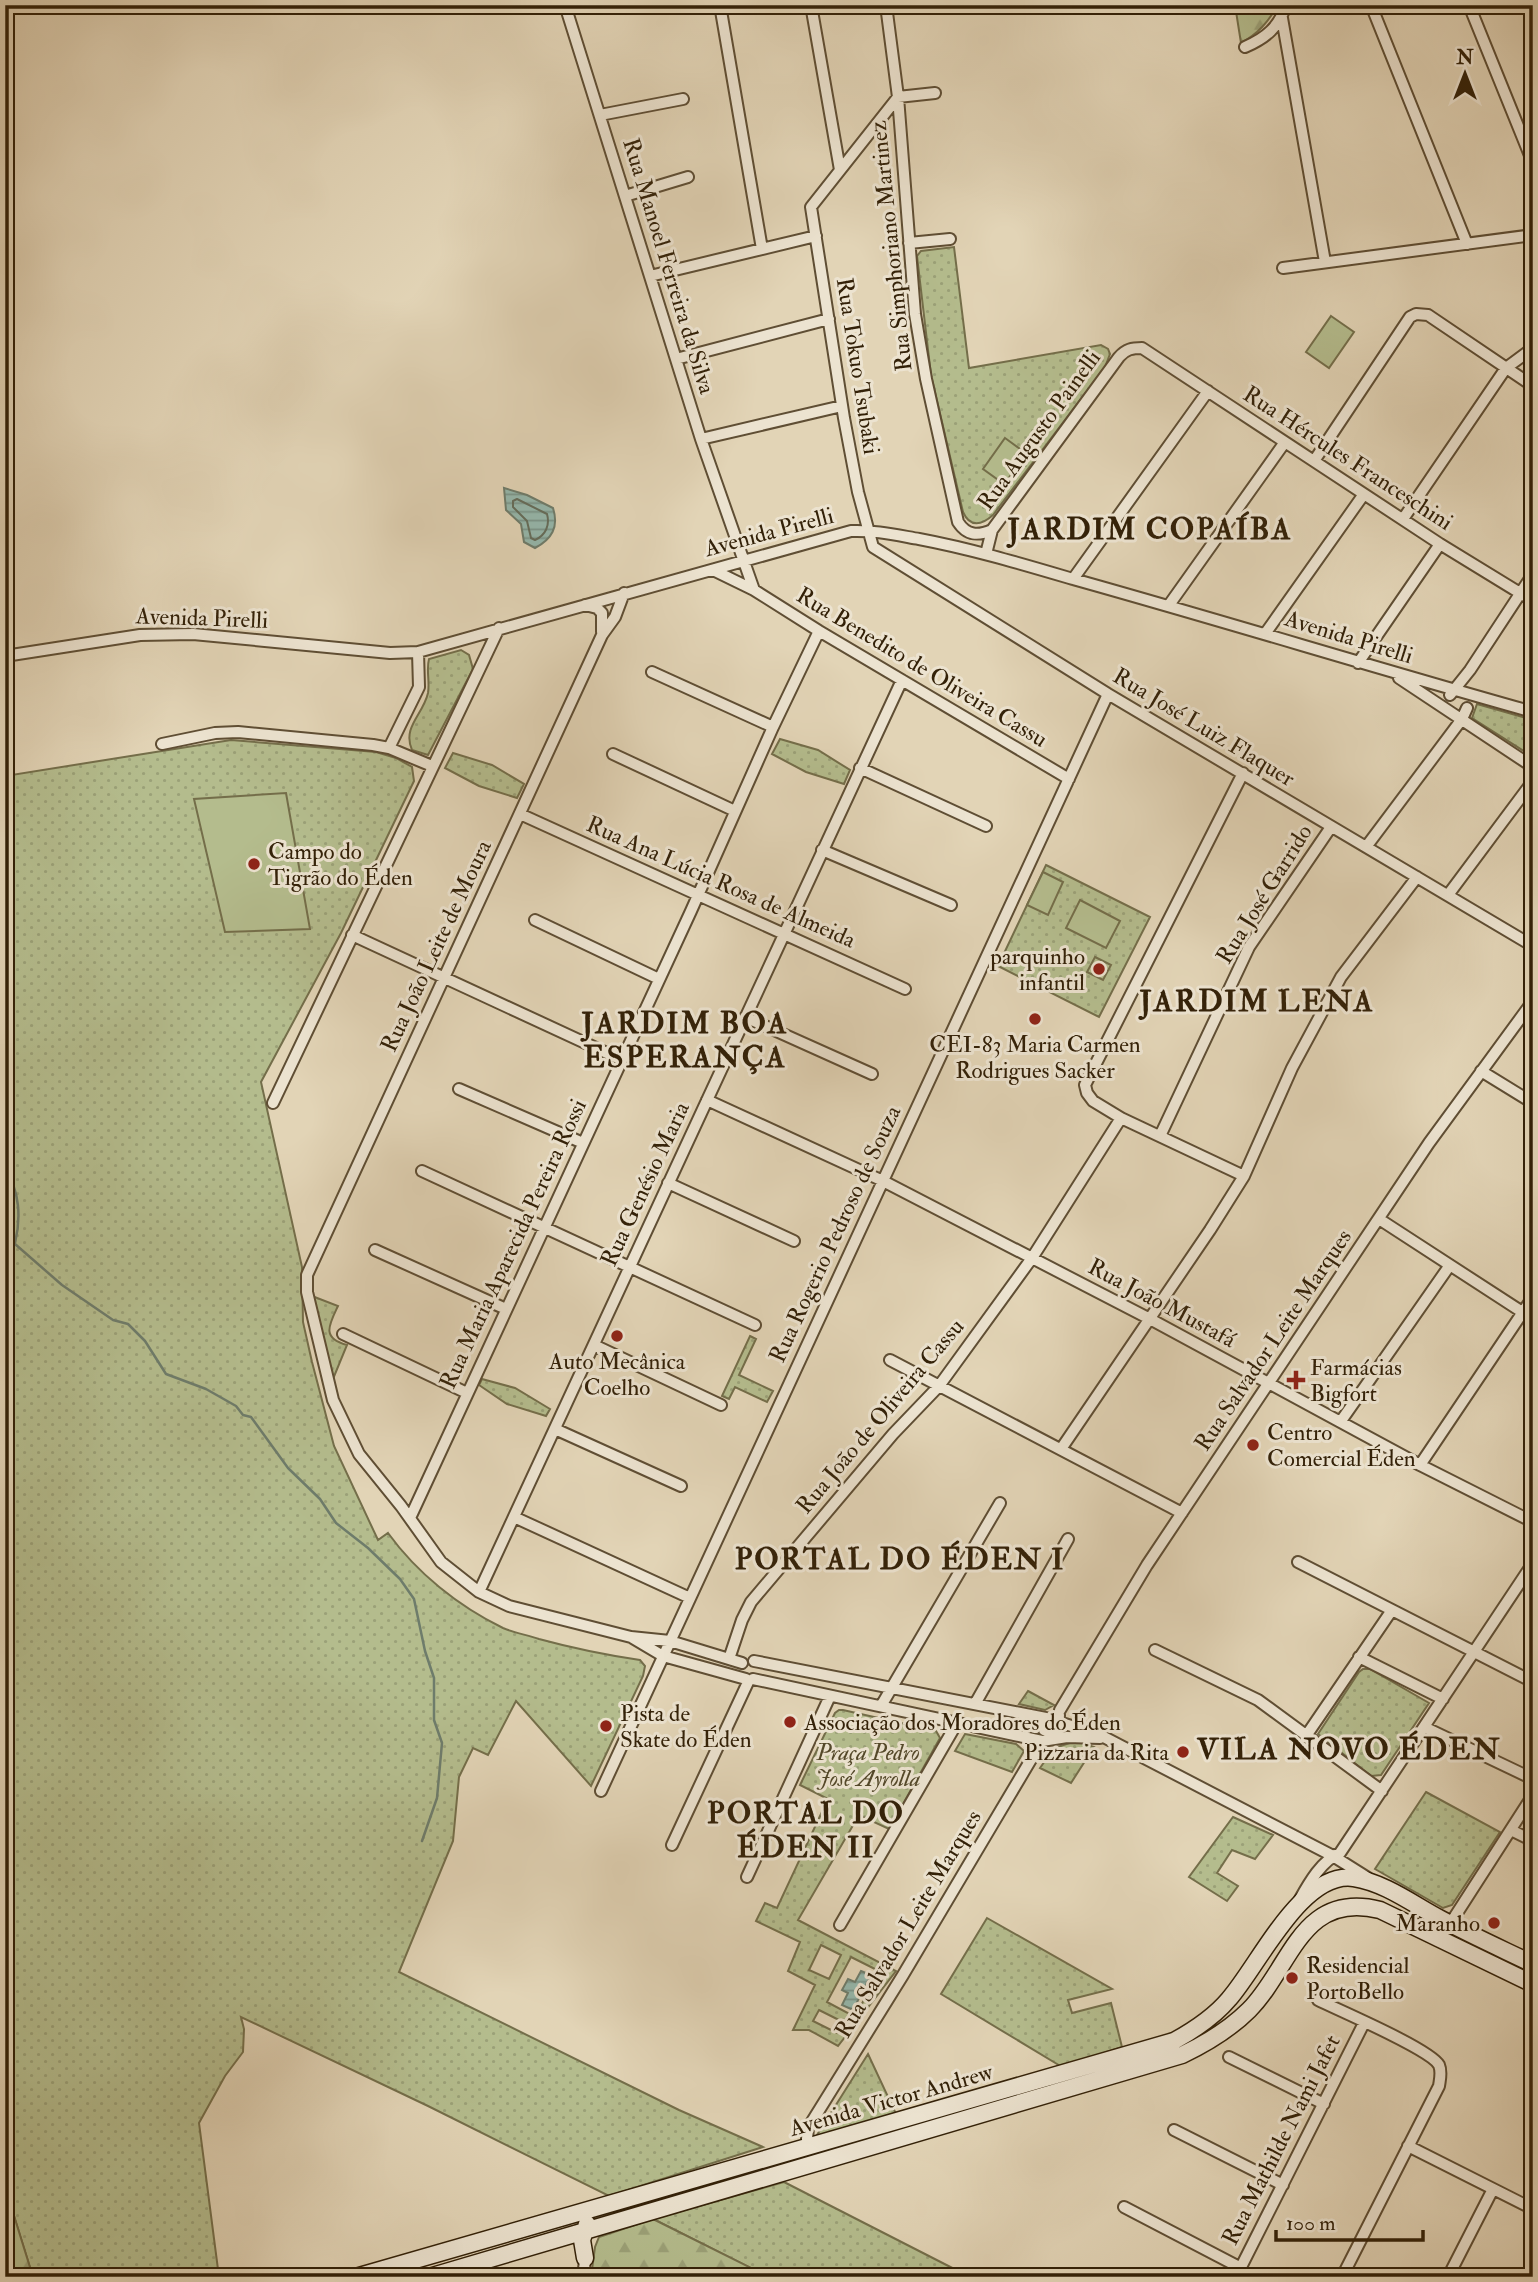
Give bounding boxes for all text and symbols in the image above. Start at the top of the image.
north arrow [1430,38,1500,108]
text: N [1455,46,1474,70]
street label: Rua Simphoriano Martinez [863,119,920,373]
street label: Rua Manoel Ferreira da Silva [616,135,722,398]
street label: Rua Tokuo Tsubaki [830,276,886,456]
street label: Rua Augusto Painelli [971,344,1107,516]
street label: Rua Hércules Franceschini [1238,379,1458,537]
street label: Avenida Pirelli [700,501,837,563]
district label: JARDIM COPAÍBA [1006,511,1292,548]
street label: Rua Benedito de Oliveira Cassu [791,580,1053,754]
street label: Avenida Pirelli [134,601,269,635]
street label: Avenida Pirelli [1281,603,1417,670]
street label: Rua José Luiz Flaquer [1108,661,1301,793]
street label: Rua Ana Lúcia Rosa de Almeida [582,809,860,955]
street label: Rua José Garrido [1210,819,1318,969]
street label: Rua João Leite de Moura [374,835,498,1057]
place label: Campo do Tigrão do Éden [268,837,413,892]
marker: Campo do Tigrão do Éden [246,856,262,872]
place label: parquinho infantil [989,942,1085,997]
marker: parquinho infantil [1091,961,1107,977]
district label: JARDIM LENA [1138,983,1374,1020]
district label: JARDIM BOA ESPERANÇA [579,1005,789,1076]
marker: CEI-83 Maria Carmen Rodrigues Sacker [1027,1011,1043,1027]
place label: CEI-83 Maria Carmen Rodrigues Sacker [929,1030,1141,1085]
street label: Rua Maria Aparecida Pereira Rossi [433,1094,594,1394]
street label: Rua Genésio Maria [594,1097,696,1271]
street label: Rua Rogerio Pedroso de Souza [763,1100,908,1367]
street label: Rua Salvador Leite Marques [1188,1223,1358,1456]
street label: Rua João Mustafá [1083,1252,1241,1354]
street label: Rua João de Oliveira Cassu [790,1312,970,1520]
marker: Auto Mecânica Coelho [609,1328,625,1344]
place label: Auto Mecânica Coelho [548,1347,686,1402]
place label: Farmácias Bigfort [1310,1353,1402,1408]
marker: Farmácias Bigfort [1288,1372,1304,1388]
place label: Centro Comercial Éden [1267,1418,1416,1473]
marker: Centro Comercial Éden [1245,1437,1261,1453]
district label: PORTAL DO ÉDEN I [735,1540,1065,1578]
place label: Pista de Skate do Éden [620,1699,752,1754]
place label: Associação dos Moradores do Éden [803,1708,1121,1737]
marker: Associação dos Moradores do Éden [782,1714,798,1730]
marker: Pista de Skate do Éden [598,1718,614,1734]
district label: VILA NOVO ÉDEN [1196,1730,1501,1768]
park label: Praça Pedro José Ayrolla [815,1738,921,1793]
place label: Pizzaria da Rita [1024,1738,1170,1767]
marker: Pizzaria da Rita [1175,1744,1191,1760]
district label: PORTAL DO ÉDEN II [707,1795,905,1866]
street label: Rua Salvador Leite Marques [828,1804,988,2043]
place label: Maranho [1395,1909,1480,1938]
marker: Maranho [1486,1915,1502,1931]
place label: Residencial PortoBello [1306,1951,1409,2006]
marker: Residencial PortoBello [1284,1970,1300,1986]
street label: Rua Mathilde Nami Jafet [1215,2030,1347,2250]
street label: Avenida Victor Andrew [785,2057,997,2143]
scale bar [1276,2198,1422,2242]
text: 100 m [1286,2210,1336,2237]

